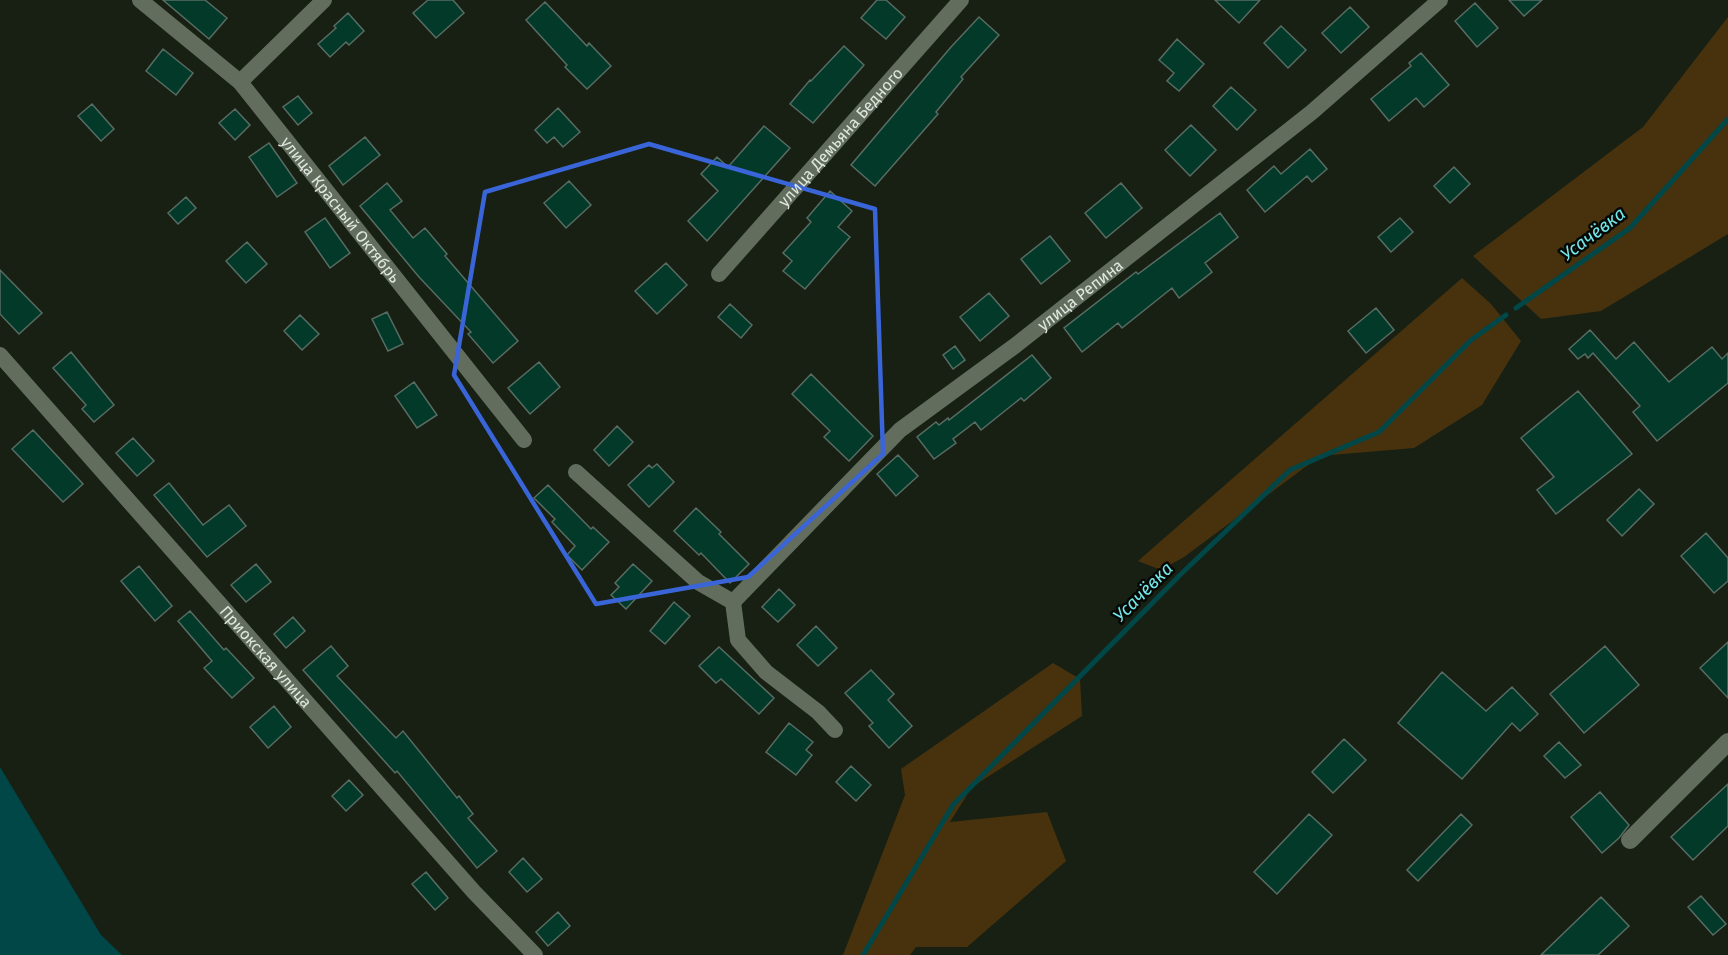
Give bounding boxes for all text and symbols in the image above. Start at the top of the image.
street label: улица Демьяна Бедного [774,64,907,211]
street label: улица Красный Октябрь [277,133,405,287]
water label: Усачёвка [1556,202,1630,266]
street label: улица Репина [1034,255,1127,335]
water label: Усачёвка [1108,557,1178,627]
street label: Приокская улица [216,602,316,712]

